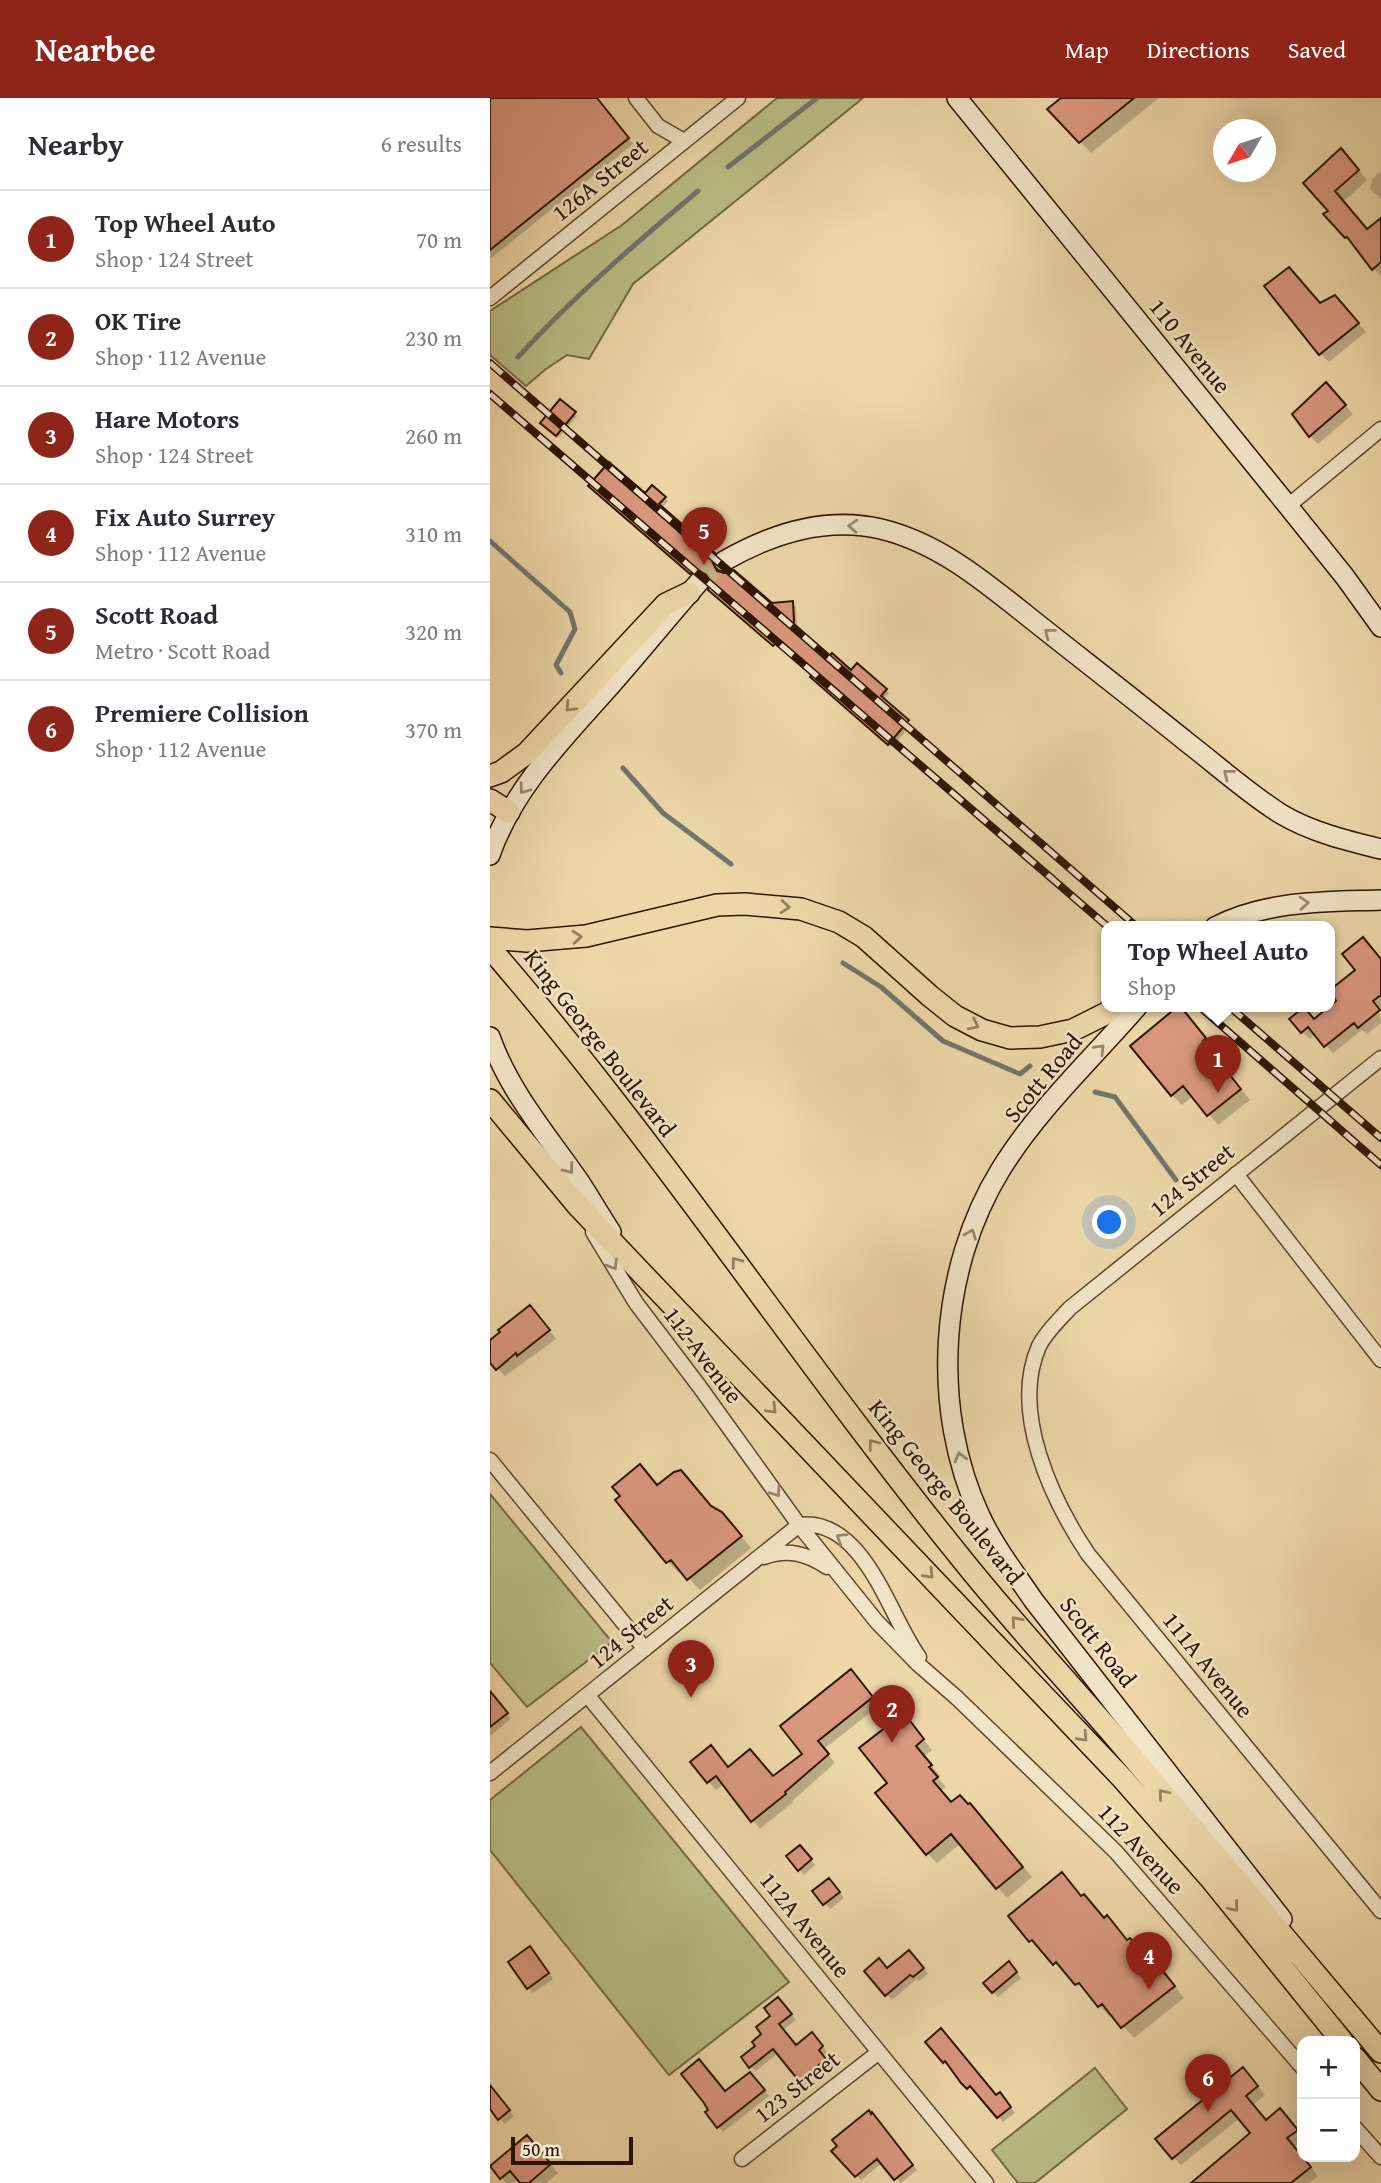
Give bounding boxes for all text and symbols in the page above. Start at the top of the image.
text: Nearbee [35,25,156,73]
text: Map [1065,32,1109,67]
text: Directions [1147,32,1250,67]
text: Saved [1288,32,1346,67]
north arrow [1213,119,1276,182]
text: Nearby [28,122,124,166]
text: 6 results [381,127,462,160]
street label: 126A Street [544,129,656,229]
text: Top Wheel Auto [95,203,276,242]
text: 1 [45,223,57,256]
text: 70 m [416,223,462,256]
text: Shop · 124 Street [95,242,254,275]
street label: 110 Avenue [1141,290,1240,401]
text: OK Tire [95,301,181,340]
text: 2 [45,321,57,354]
text: 230 m [405,321,462,354]
text: Shop · 112 Avenue [95,340,266,373]
text: Hare Motors [95,399,239,438]
text: 3 [45,419,57,452]
text: 260 m [405,419,462,452]
text: Shop · 124 Street [95,438,254,471]
text: Fix Auto Surrey [95,497,275,536]
pin: 5 [681,507,727,565]
text: 4 [45,517,57,550]
text: 310 m [405,517,462,550]
one-way arrow [847,519,858,534]
text: Shop · 112 Avenue [95,536,266,569]
text: Scott Road [95,595,218,634]
text: 5 [45,615,57,648]
text: 320 m [405,615,462,648]
one-way arrow [1044,629,1057,641]
text: Metro · Scott Road [95,634,270,667]
text: Premiere Collision [95,693,309,732]
one-way arrow [566,699,579,712]
text: 6 [45,713,57,746]
text: 370 m [405,713,462,746]
text: Shop · 112 Avenue [95,732,266,765]
one-way arrow [1223,769,1235,782]
one-way arrow [520,781,532,794]
one-way arrow [1299,896,1310,911]
one-way arrow [780,899,791,914]
popup [1101,921,1335,1012]
one-way arrow [571,930,582,945]
text: Top Wheel Auto [1128,931,1308,970]
street label: King George Boulevard [516,941,685,1144]
text: Shop [1128,970,1176,1003]
one-way arrow [967,1017,979,1031]
street label: Scott Road [995,1025,1091,1130]
pin: 1 [1195,1035,1241,1093]
one-way arrow [1091,1044,1104,1057]
street label: 124 Street [1142,1134,1242,1225]
one-way arrow [561,1161,574,1174]
your location [1092,1205,1126,1239]
one-way arrow [962,1228,976,1240]
one-way arrow [605,1257,618,1270]
one-way arrow [732,1257,744,1270]
street label: 112 Avenue [655,1299,752,1411]
street label: King George Boulevard [860,1391,1032,1592]
one-way arrow [763,1401,776,1414]
one-way arrow [868,1440,881,1452]
one-way arrow [954,1451,968,1463]
one-way arrow [768,1484,780,1497]
one-way arrow [836,1533,849,1546]
one-way arrow [920,1566,933,1579]
street label: 124 Street [581,1586,681,1677]
street label: Scott Road [1052,1589,1145,1695]
street label: 111A Avenue [1154,1604,1262,1726]
one-way arrow [1012,1616,1024,1629]
pin: 3 [668,1640,714,1698]
pin: 2 [869,1685,915,1743]
one-way arrow [1075,1728,1088,1741]
one-way arrow [1159,1789,1171,1802]
street label: 112 Avenue [1090,1795,1193,1902]
street label: 112A Avenue [751,1864,859,1986]
one-way arrow [1225,1900,1238,1912]
pin: 4 [1126,1932,1172,1990]
map controls [1297,2036,1360,2162]
button: + [1297,2036,1360,2099]
street label: 123 Street [746,2042,848,2131]
pin: 6 [1185,2054,1231,2112]
button: − [1297,2099,1360,2162]
scale bar [511,2134,634,2166]
text: 50 m [522,2135,560,2163]

